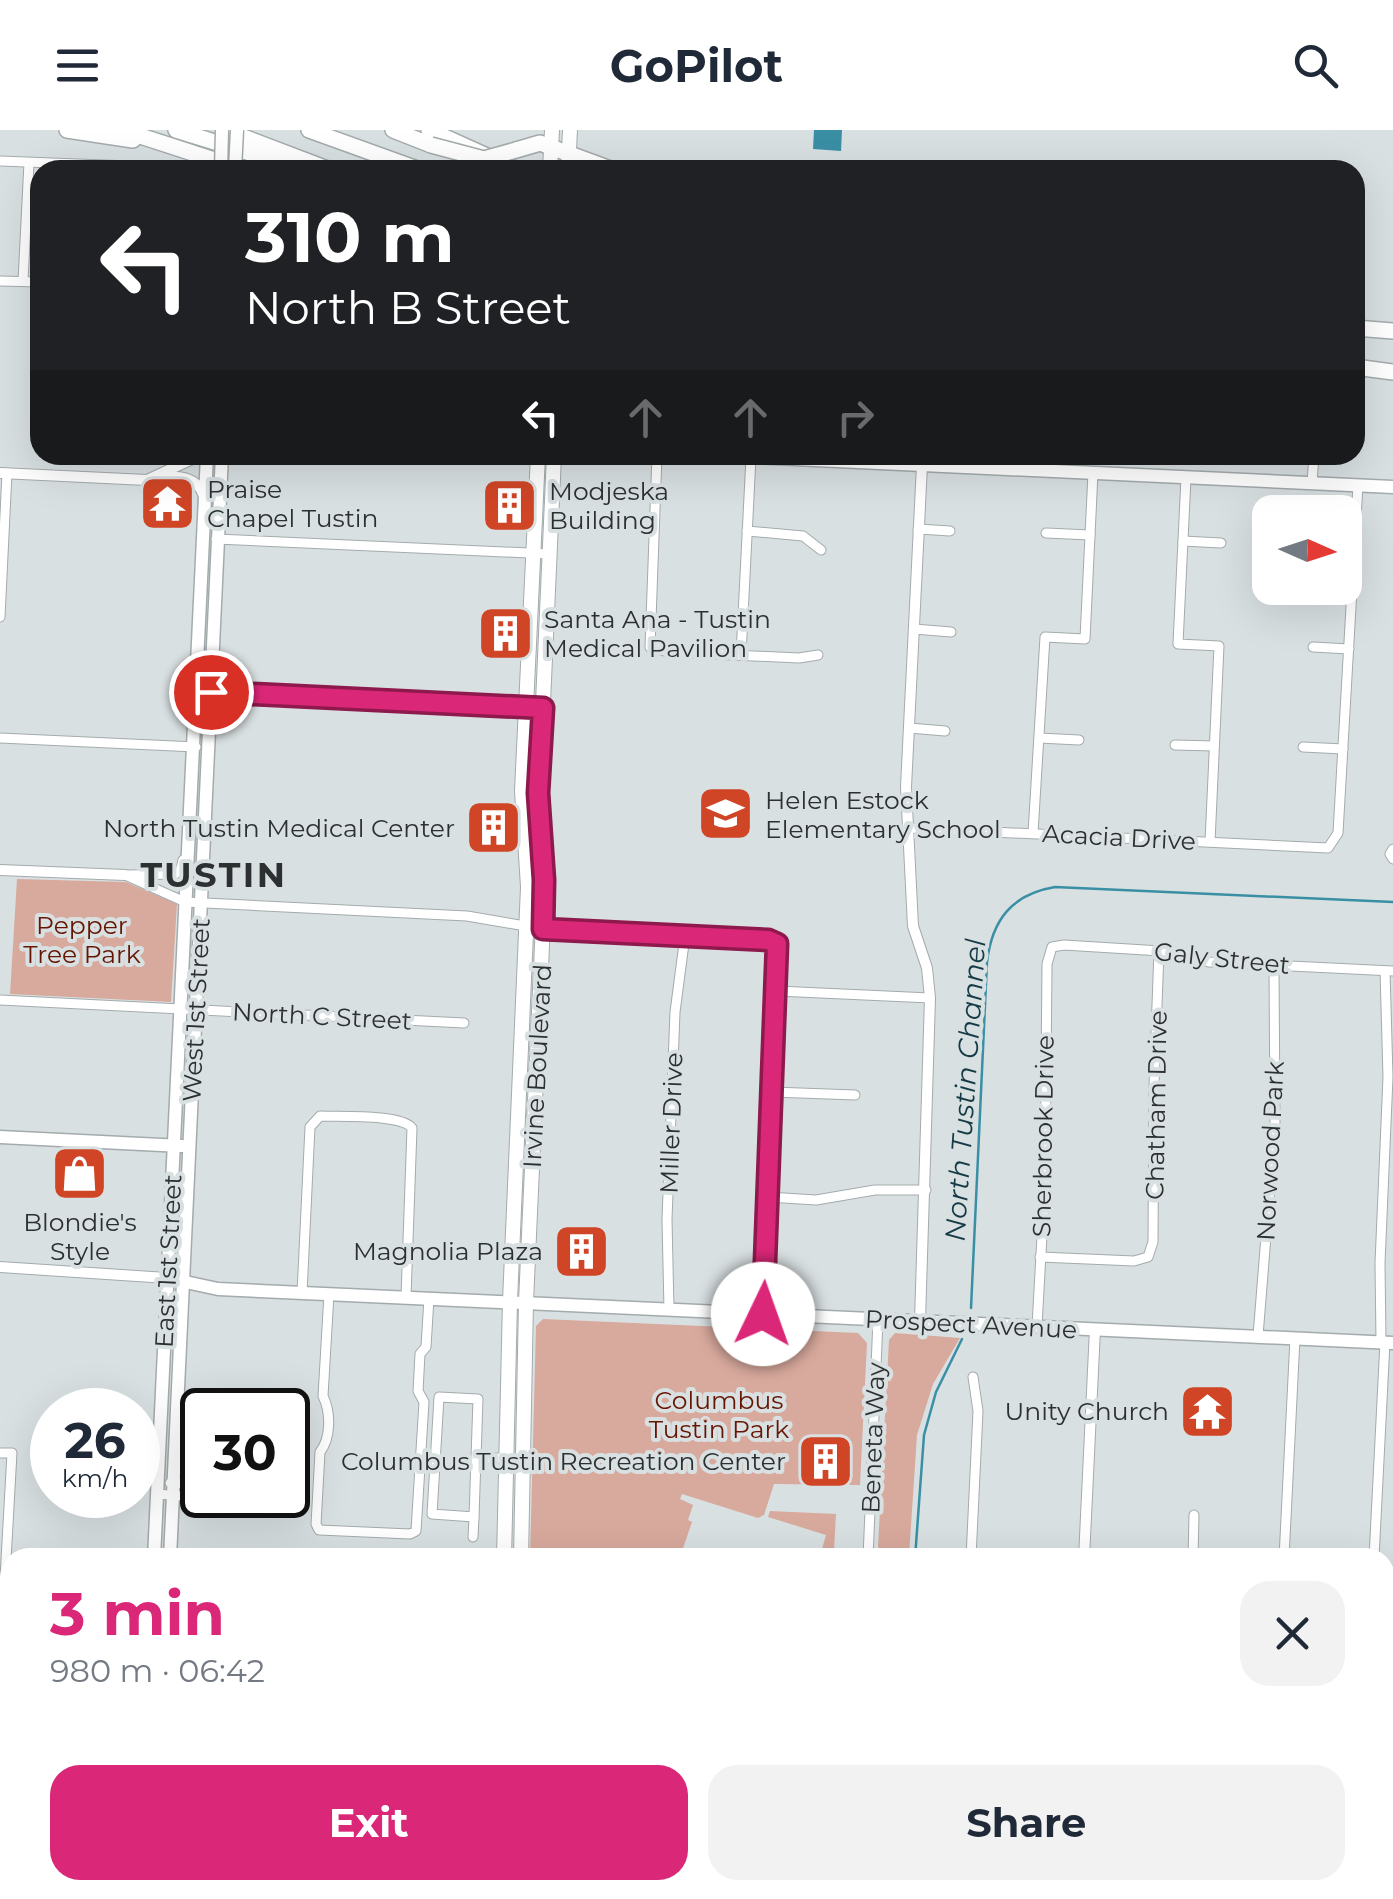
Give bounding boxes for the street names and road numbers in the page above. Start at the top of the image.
street label: Acacia Drive [1041,818,1197,856]
street label: West 1st Street [176,917,216,1103]
street label: Galy Street [1153,936,1291,980]
street label: Irvine Boulevard [517,963,557,1169]
street label: North C Street [231,996,413,1036]
street label: Chatham Drive [1139,1010,1173,1200]
street label: Sherbrook Drive [1026,1035,1060,1237]
street label: Miller Drive [654,1052,688,1194]
street label: Norwood Park [1250,1060,1290,1242]
street label: East 1st Street [148,1173,188,1349]
street label: Prospect Avenue [864,1303,1078,1345]
street label: Beneta Way [855,1362,891,1514]

